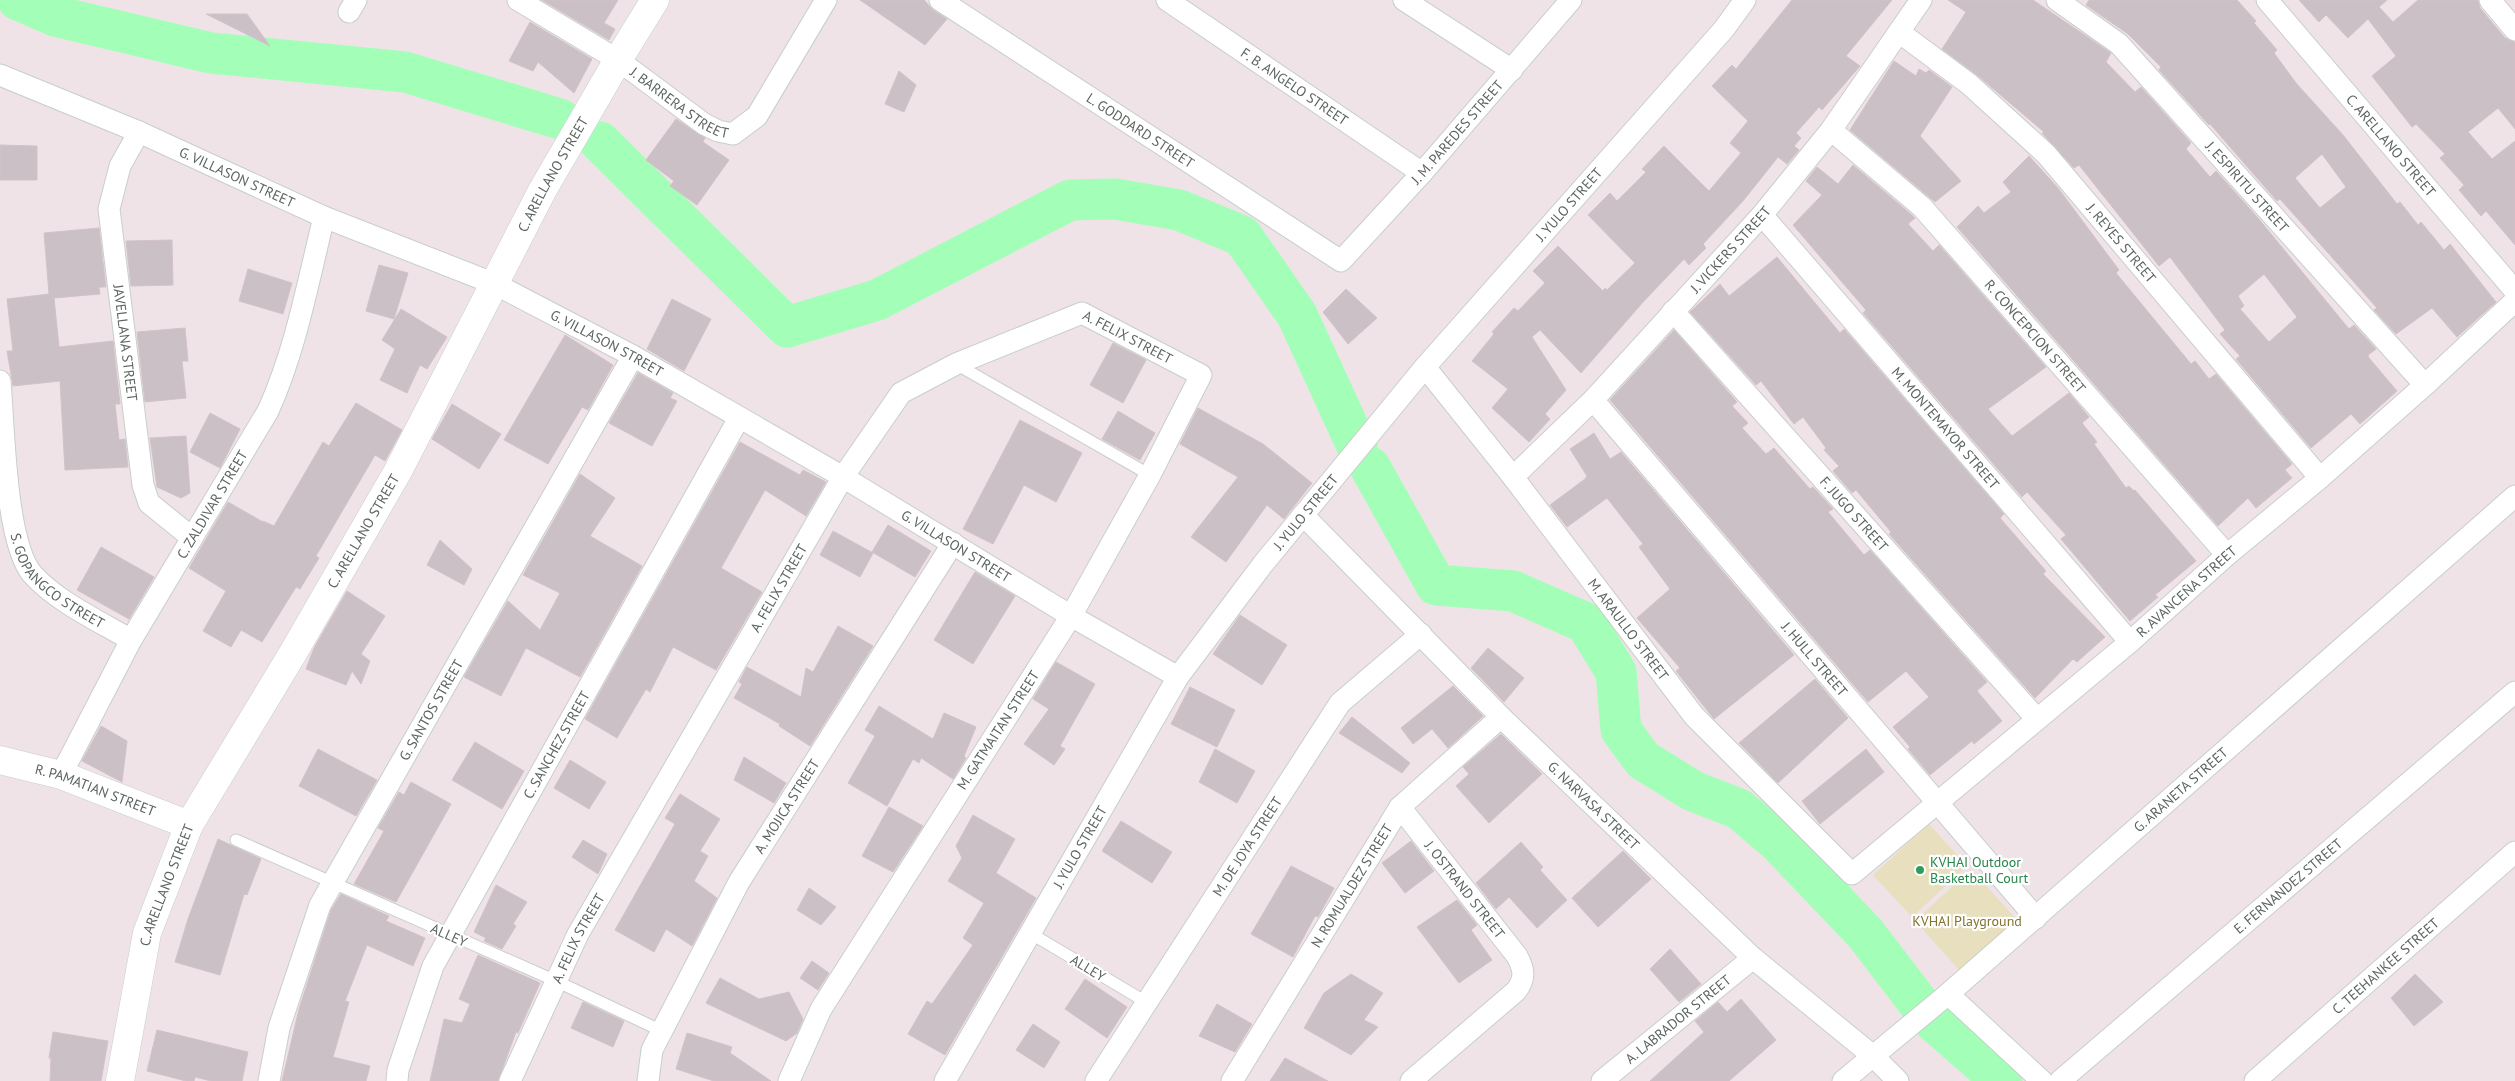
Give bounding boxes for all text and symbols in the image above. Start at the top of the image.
street label: F. B. ANGELO STREET [1237,44,1352,129]
street label: J. BARRERA STREET [626,63,730,142]
street label: J. M. PAREDES STREET [1407,76,1507,189]
street label: L. GODDARD STREET [1083,89,1198,172]
street label: C. ARELLANO STREET [2342,90,2440,201]
street label: C. ARELLANO STREET [513,113,592,235]
street label: J. ESPIRITU STREET [2201,137,2293,236]
street label: G. VILLASON STREET [176,143,298,211]
street label: J. YULO STREET [1531,164,1606,246]
street label: J. REYES STREET [2082,199,2160,287]
street label: J. VICKERS STREET [1686,202,1775,297]
street label: R. CONCEPCION STREET [1981,276,2090,397]
street label: JAVELLANA STREET [109,282,142,402]
street label: G. VILLASON STREET [548,306,667,381]
street label: A. FELIX STREET [1080,306,1176,368]
street label: M. MONTEMAYOR STREET [1888,363,2003,493]
street label: C. ZALDIVAR STREET [173,447,252,562]
street label: C. ARELLANO STREET [323,471,403,592]
street label: J. YULO STREET [1269,471,1342,554]
street label: F. JUGO STREET [1816,473,1892,555]
street label: G. VILLASON STREET [898,506,1014,586]
street label: S. GOPANGCO STREET [7,531,108,632]
street label: A. FELIX STREET [746,541,811,635]
street label: R. AVANCEÑA STREET [2132,542,2241,641]
street label: M. ARAULLO STREET [1584,575,1673,684]
street label: J. HULL STREET [1777,617,1852,700]
street label: G. SANTOS STREET [395,656,467,764]
street label: M. GATMAITAN STREET [953,667,1043,793]
street label: C. SANCHEZ STREET [519,688,594,802]
street label: G. ARANETA STREET [2130,743,2232,836]
street label: A. MOJICA STREET [750,755,823,857]
street label: G. NARVASA STREET [1544,758,1643,854]
street label: R. PAMATIAN STREET [33,760,158,820]
street label: M. DE JOYA STREET [1209,793,1286,900]
street label: J. YULO STREET [1049,802,1111,892]
street label: N. ROMUALDEZ STREET [1307,820,1397,951]
street label: C. ARELLANO STREET [136,821,198,947]
street label: E. FERNANDEZ STREET [2230,834,2346,937]
street label: J. OSTRAND STREET [1420,836,1509,942]
place label: KVHAI Outdoor Basketball Court [1930,853,2029,887]
marker: KVHAI Outdoor Basketball Court [1914,864,1926,876]
street label: A. FELIX STREET [547,890,609,986]
park label: KVHAI Playground [1912,912,2022,930]
street label: C. TEEHANKEE STREET [2328,914,2443,1018]
street label: ALLEY [428,919,470,951]
street label: ALLEY [1067,951,1109,986]
street label: A. LABRADOR STREET [1621,971,1735,1068]

